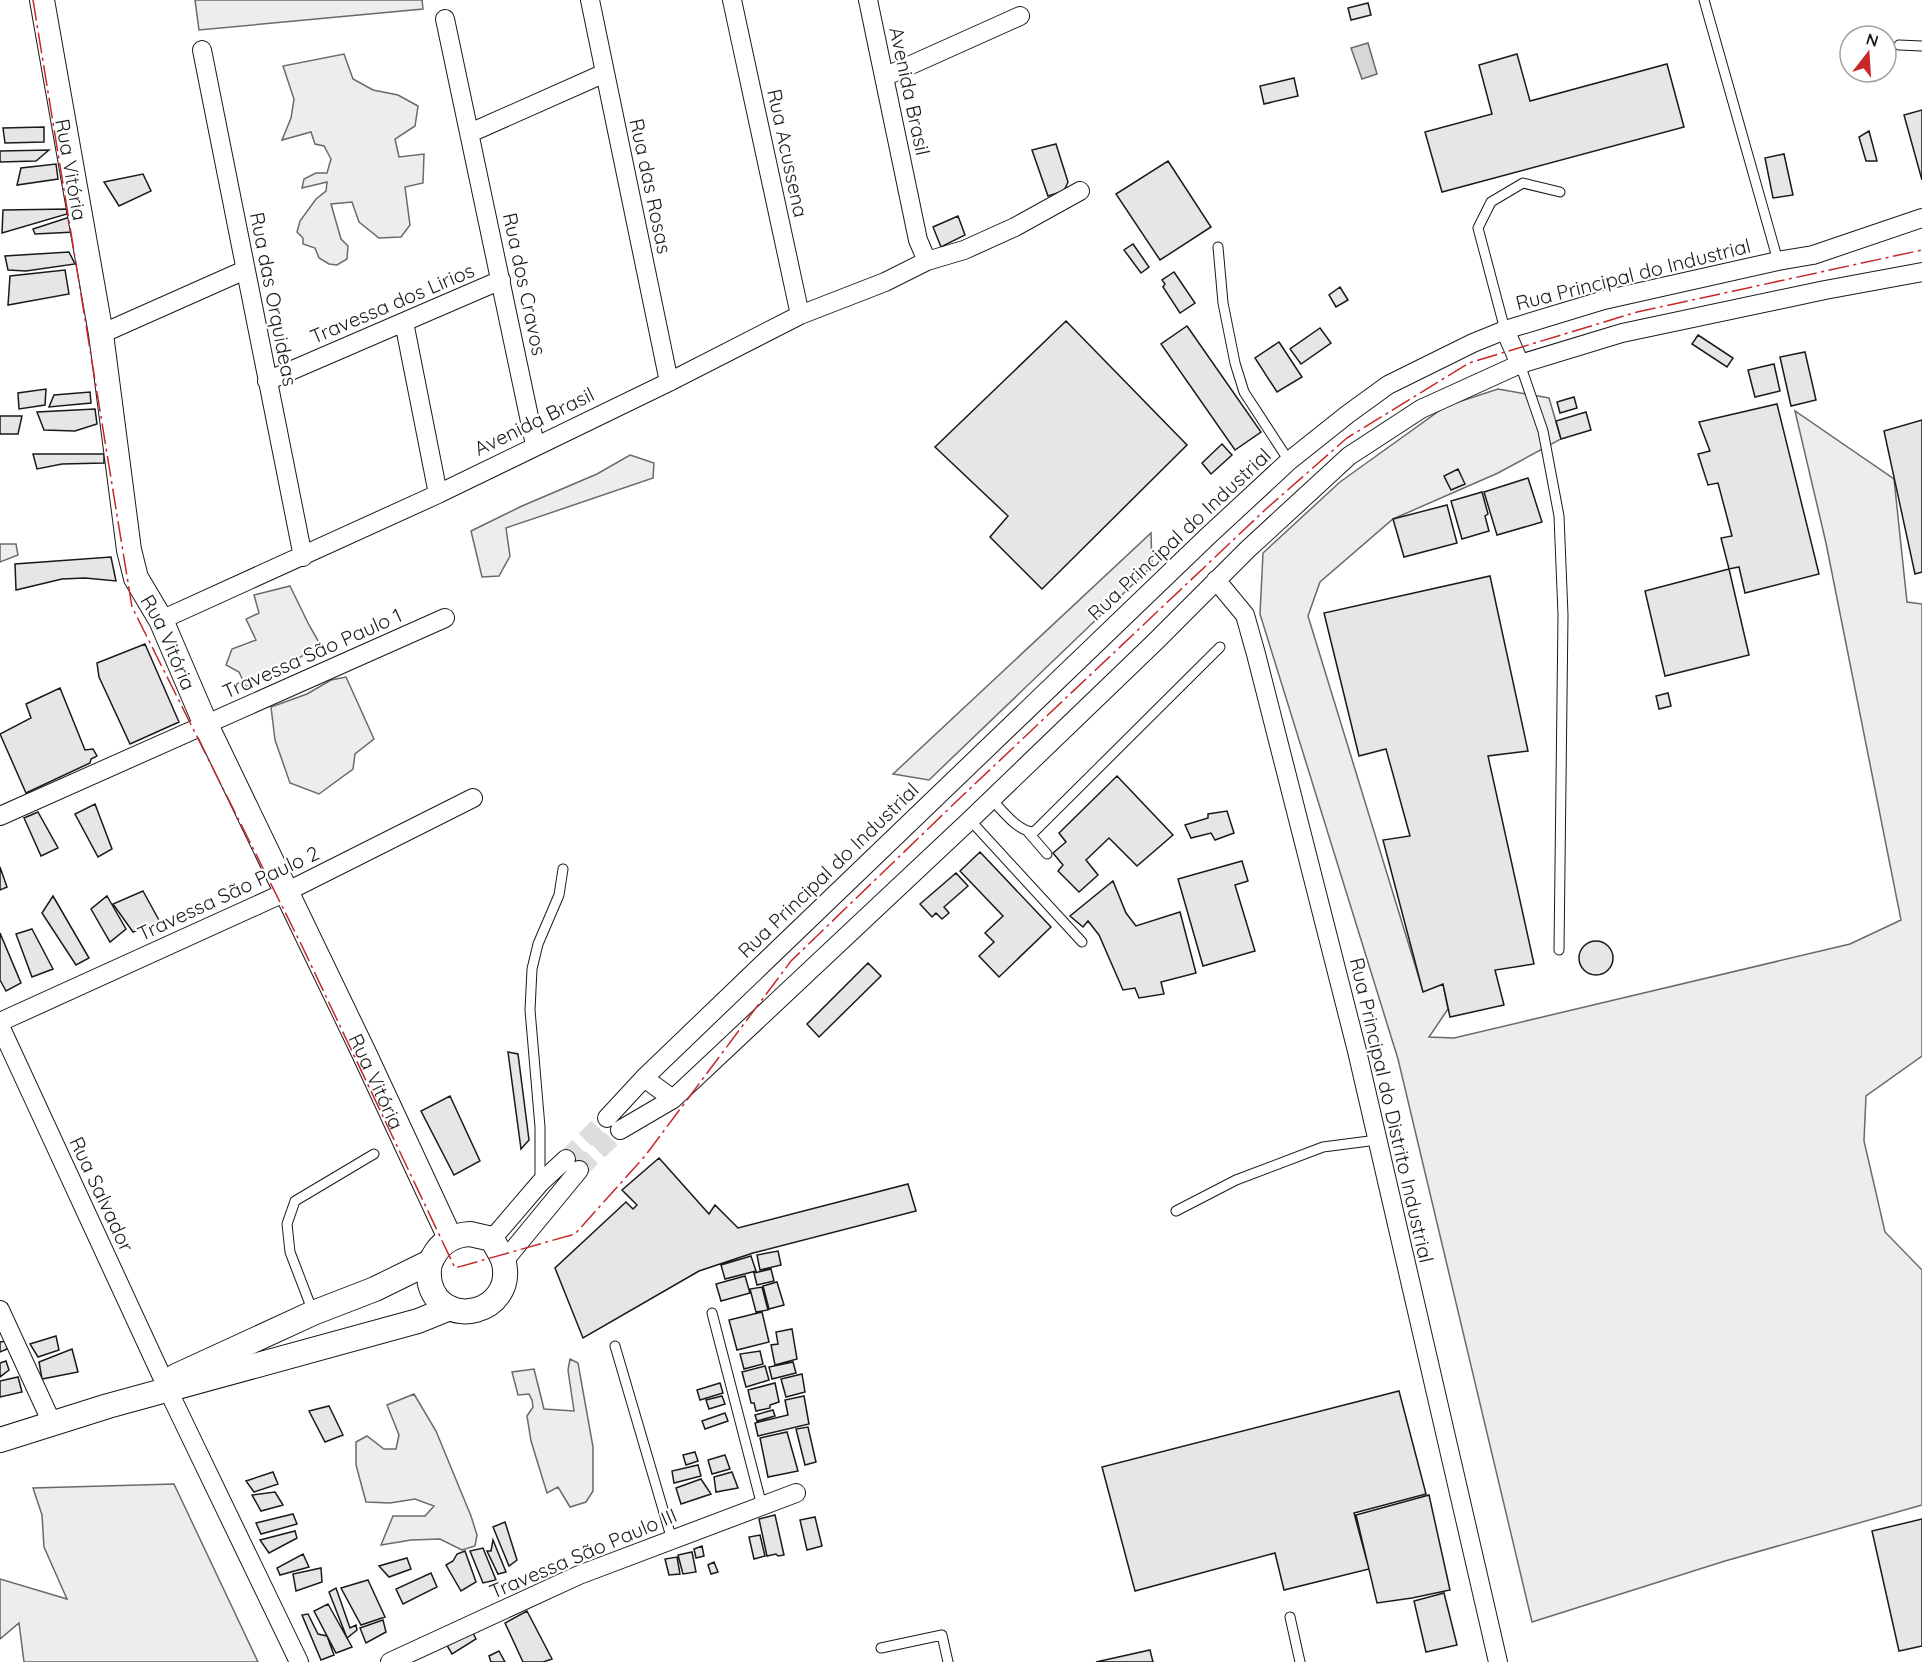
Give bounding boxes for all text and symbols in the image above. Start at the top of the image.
north arrow [1838,24,1898,84]
street label: Avenida Brasil [884,25,936,157]
text: N [1864,28,1881,51]
street label: Rua Acussena [762,87,814,219]
street label: Rua das Rosas [624,116,678,256]
street label: Rua Vitória [51,117,93,222]
street label: Rua das Orquideas [245,210,303,388]
street label: Rua dos Cravos [498,210,552,358]
street label: Rua Principal do Industrial [1513,233,1753,315]
street label: Travessa dos Lirios [306,257,478,349]
street label: Avenida Brasil [470,381,598,461]
street label: Rua Principal do Industrial [1082,443,1276,625]
street label: Rua Vitória [136,589,202,694]
street label: Travessa São Paulo 1 [218,602,406,704]
street label: Rua Principal do Industrial [732,777,924,963]
street label: Travessa São Paulo 2 [133,840,323,946]
street label: Rua Principal do Distrito Industrial [1345,955,1439,1265]
street label: Rua Vitória [344,1029,410,1133]
street label: Rua Salvador [64,1132,140,1256]
street label: Travessa São Paulo III [485,1502,681,1604]

